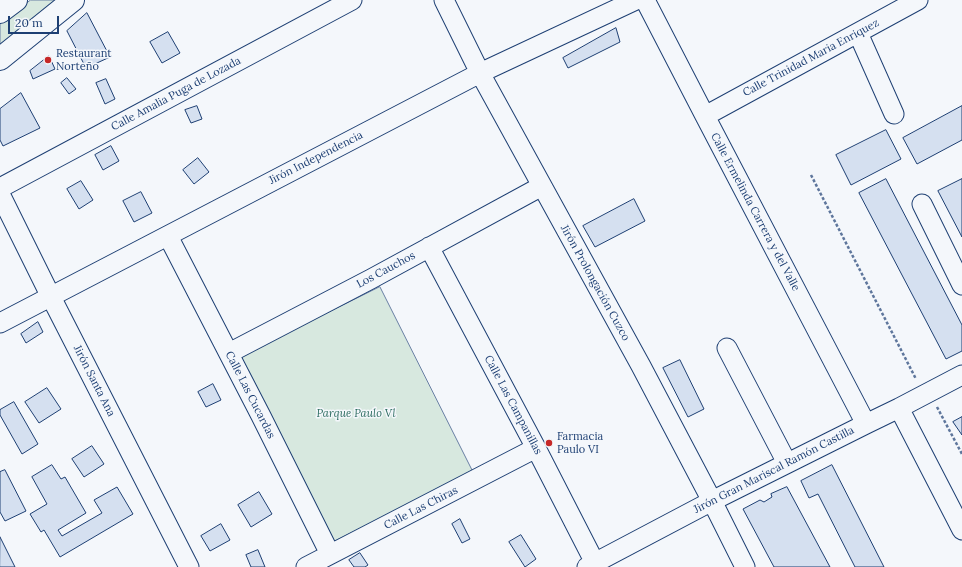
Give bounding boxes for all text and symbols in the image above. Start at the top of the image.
scale bar [10,8,61,34]
text: 20 m [15,15,43,30]
street label: Calle Trinidad Maria Enriquez [741,16,881,100]
place label: Restaurant Norteño [56,47,112,73]
street label: Calle Amalia Puga de Lozada [109,54,243,134]
marker: Restaurant Norteño [43,55,53,65]
street label: Jirón Independencia [267,129,365,187]
street label: Calle Ermelinda Carrera y del Valle [708,131,802,293]
street label: Jirón Prolongación Cuzco [558,223,632,343]
street label: Los Cauchos [354,249,418,291]
street label: Jirón Santa Ana [70,343,118,419]
street label: Calle Las Cucardas [222,349,278,441]
street label: Calle Las Campanillas [481,353,545,457]
park label: Parque Paulo Vl [316,407,396,421]
street label: Jirón Gran Mariscal Ramón Castilla [692,424,856,516]
place label: Farmacia Paulo VI [557,430,603,456]
marker: Farmacia Paulo VI [544,438,554,448]
street label: Calle Las Chiras [382,484,460,532]

